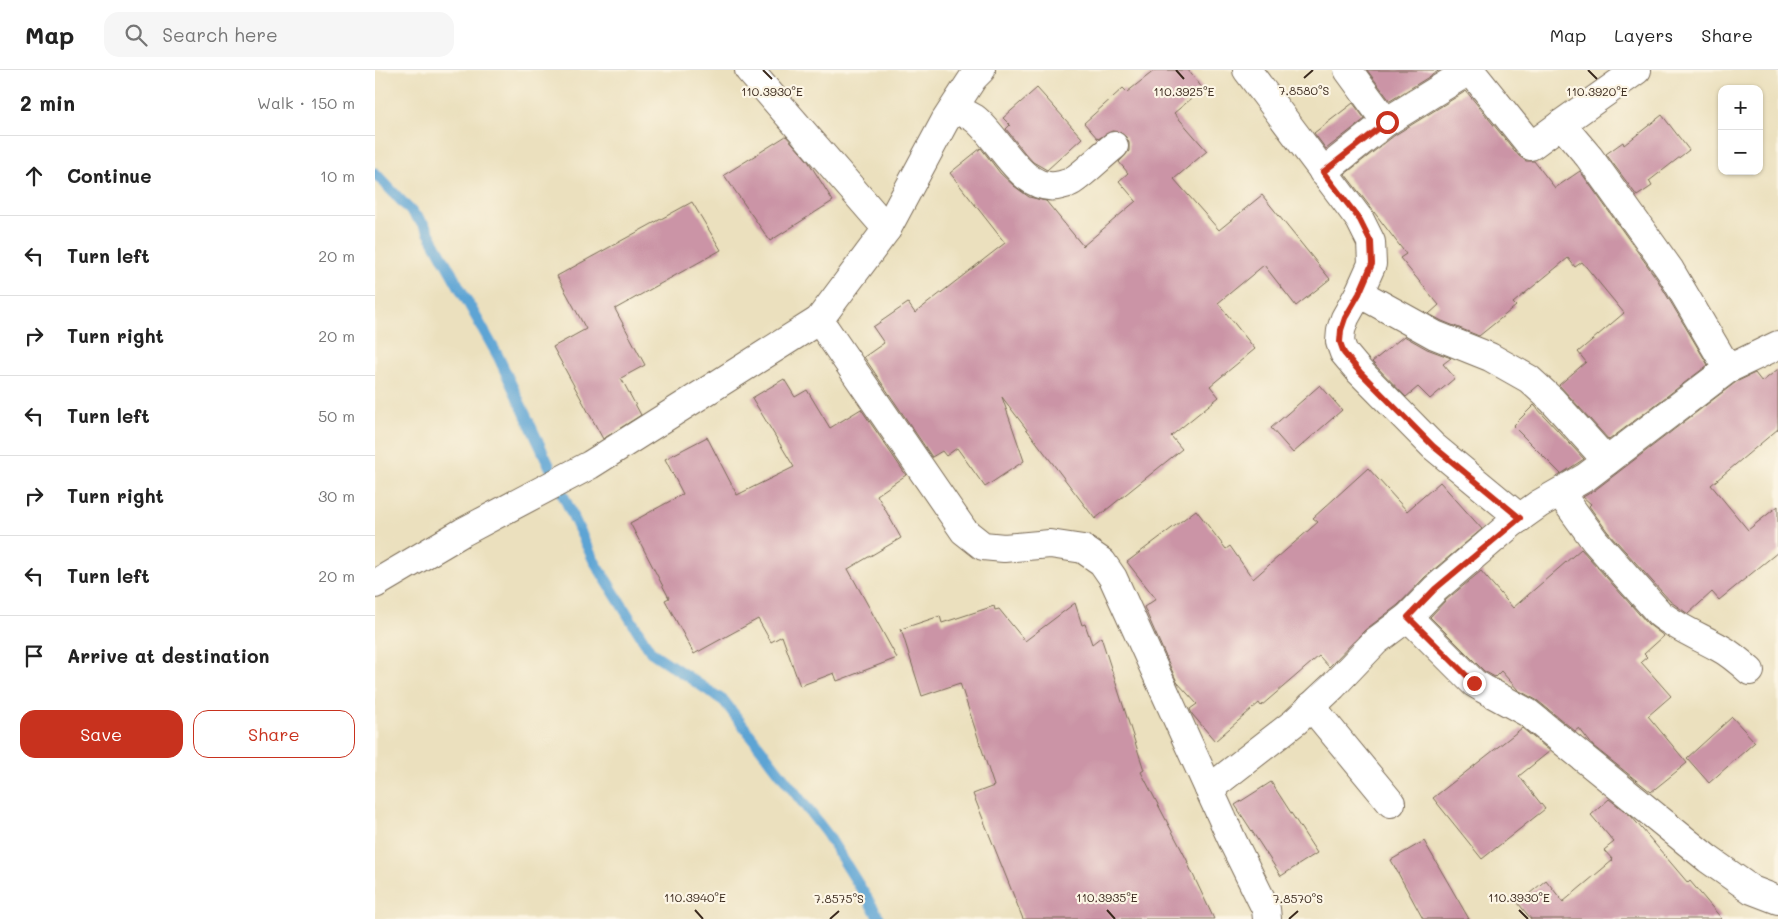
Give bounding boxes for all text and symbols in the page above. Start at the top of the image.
search box [104,12,454,57]
text: Map [25,19,74,50]
icon: search [122,21,150,49]
text: Search here [162,22,278,47]
text: Map [1550,23,1586,47]
text: Layers [1614,23,1673,47]
text: Share [1701,23,1753,47]
text: 7.8580°S [1279,82,1329,98]
text: 110.3930°E [741,83,803,99]
text: 110.3925°E [1154,83,1215,99]
text: 110.3920°E [1566,83,1628,99]
map controls [1718,85,1763,175]
button: + [1718,85,1763,130]
text: 2 min [20,89,75,116]
text: Walk · 150 m [257,92,355,113]
route start [1376,111,1399,134]
button: − [1718,130,1763,175]
icon: ahead [20,162,48,190]
text: Continue [67,163,152,188]
text: 10 m [320,165,355,186]
icon: left [20,242,48,270]
text: Turn left [67,243,150,268]
text: 20 m [318,245,355,266]
icon: right [20,322,48,350]
text: Turn right [67,323,164,348]
text: 20 m [318,325,355,346]
icon: left [20,402,48,430]
text: Turn left [67,403,150,428]
text: 50 m [318,405,355,426]
icon: right [20,482,48,510]
text: Turn right [67,483,164,508]
text: 30 m [318,485,355,506]
icon: left [20,562,48,590]
text: Turn left [67,563,150,588]
text: 20 m [318,565,355,586]
icon: arrive [20,642,48,670]
text: Arrive at destination [67,643,270,668]
route end [1463,672,1486,695]
button: Save [20,710,183,758]
button: Share [193,710,355,758]
text: 110.3940°E [664,889,726,905]
text: 110.3935°E [1076,889,1138,905]
text: 110.3930°E [1488,889,1550,905]
text: 7.8575°S [814,890,864,906]
text: 7.8570°S [1273,890,1323,906]

